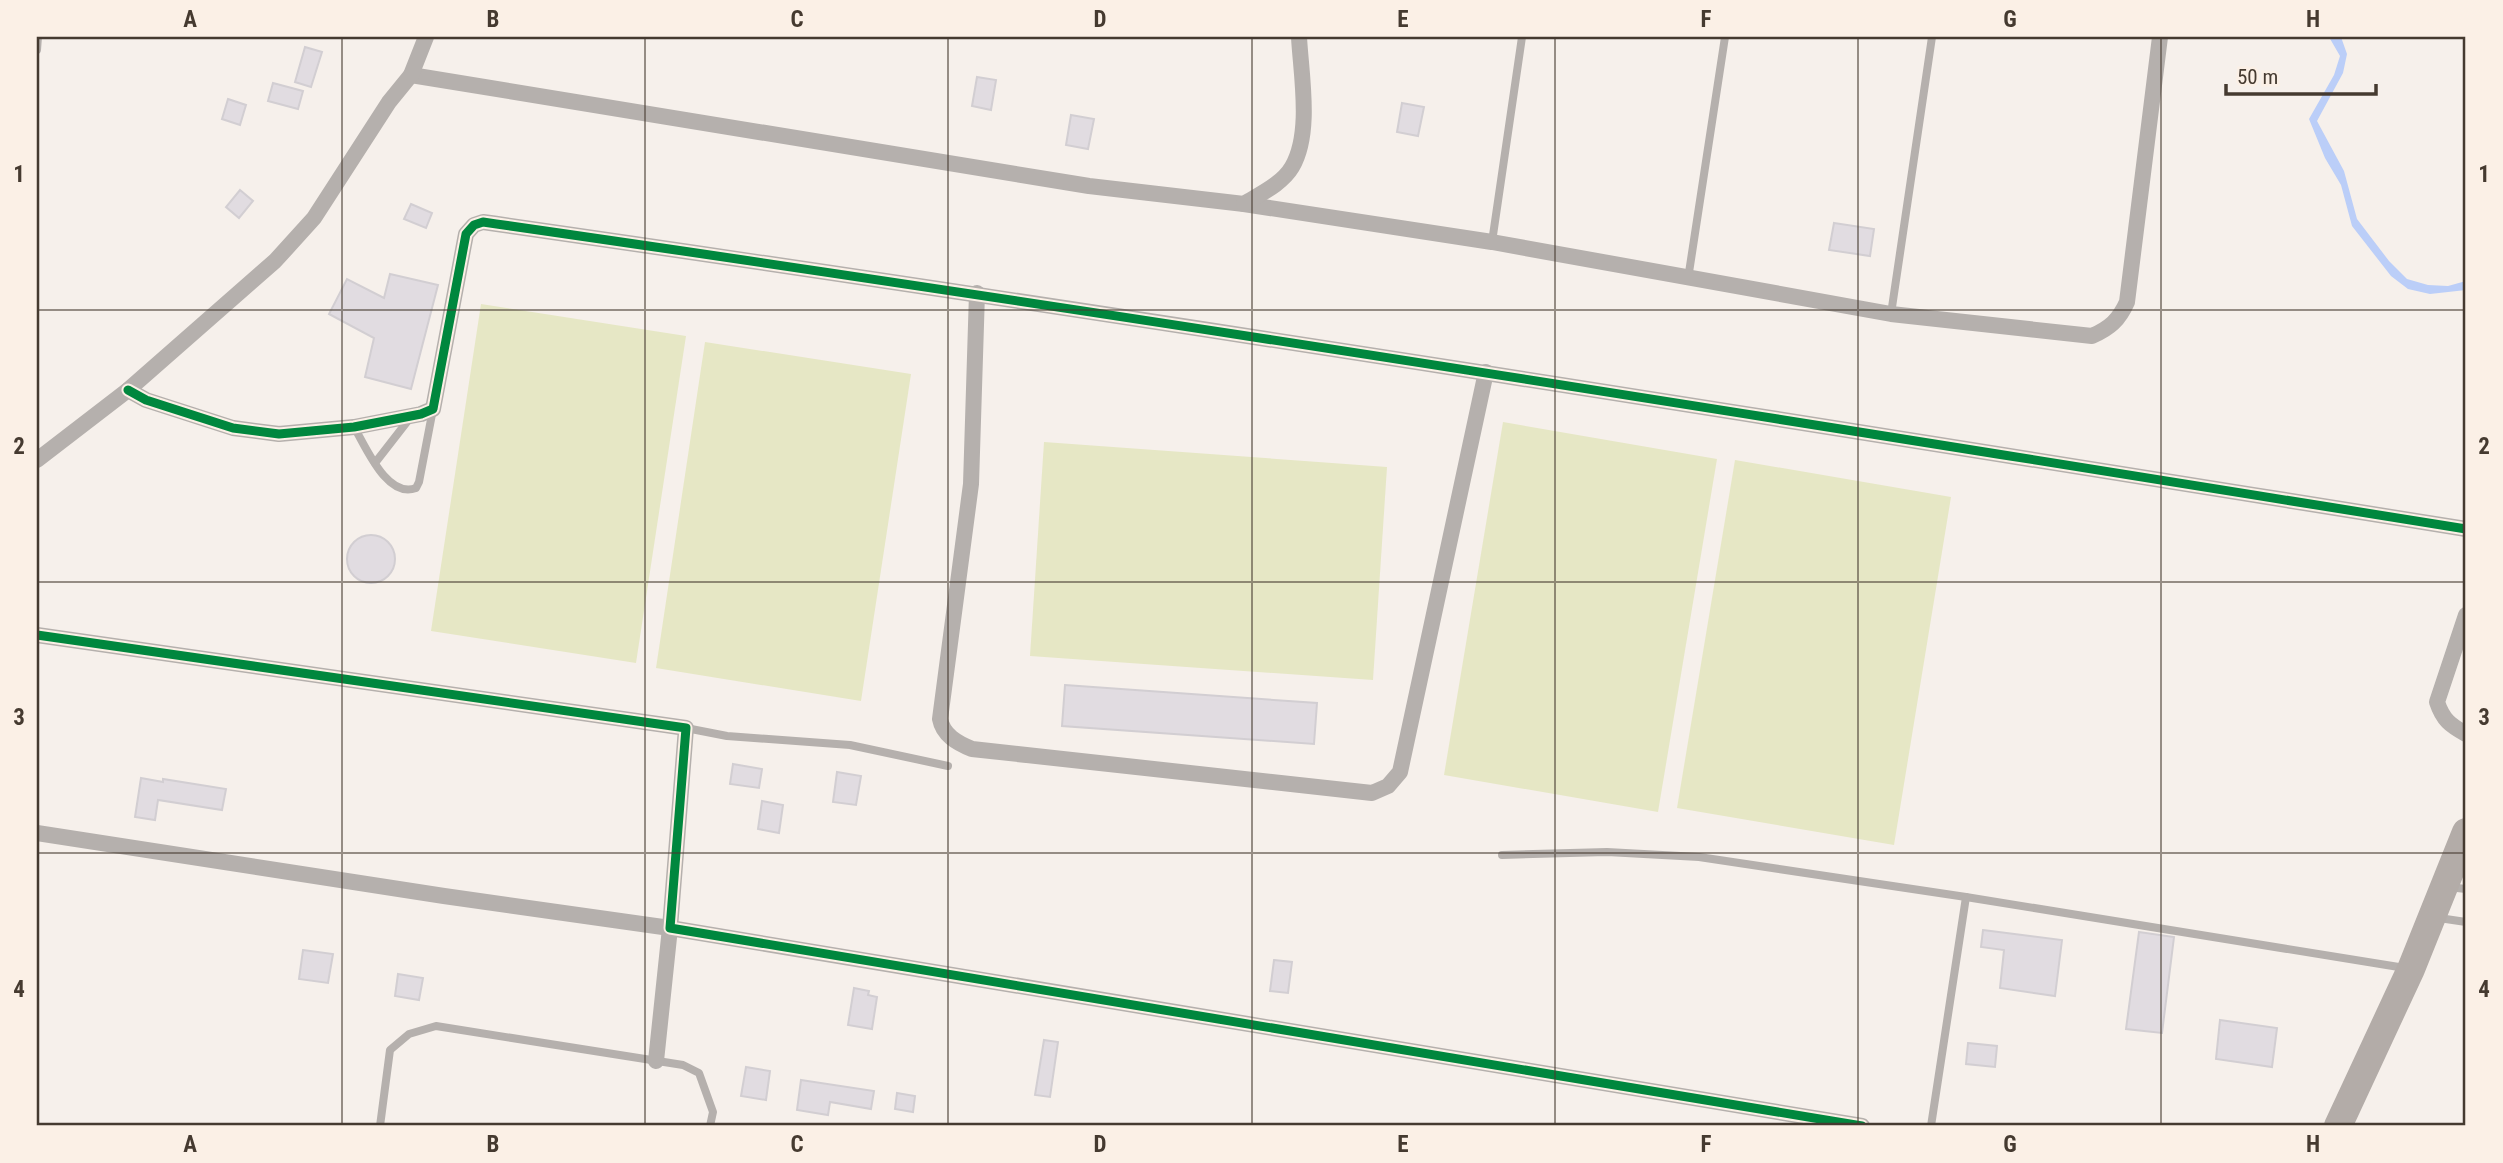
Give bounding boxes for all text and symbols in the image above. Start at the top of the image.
text: A [183,6,197,33]
text: B [487,6,499,33]
text: C [790,6,804,33]
text: D [1094,6,1107,33]
text: E [1397,6,1409,33]
text: F [1701,6,1712,33]
text: G [2003,6,2017,33]
text: H [2306,6,2320,33]
scale bar [2226,52,2377,96]
text: 50 m [2237,65,2278,89]
text: 1 [13,161,25,188]
text: 1 [2478,161,2490,188]
text: 2 [13,433,25,460]
text: 2 [2478,433,2490,460]
text: 3 [13,704,25,731]
text: 3 [2478,704,2490,731]
text: 4 [13,976,25,1003]
text: 4 [2478,976,2490,1003]
text: A [183,1131,197,1158]
text: B [487,1131,499,1158]
text: C [790,1131,804,1158]
text: D [1094,1131,1107,1158]
text: E [1397,1131,1409,1158]
text: F [1701,1131,1712,1158]
text: G [2003,1131,2017,1158]
text: H [2306,1131,2320,1158]

